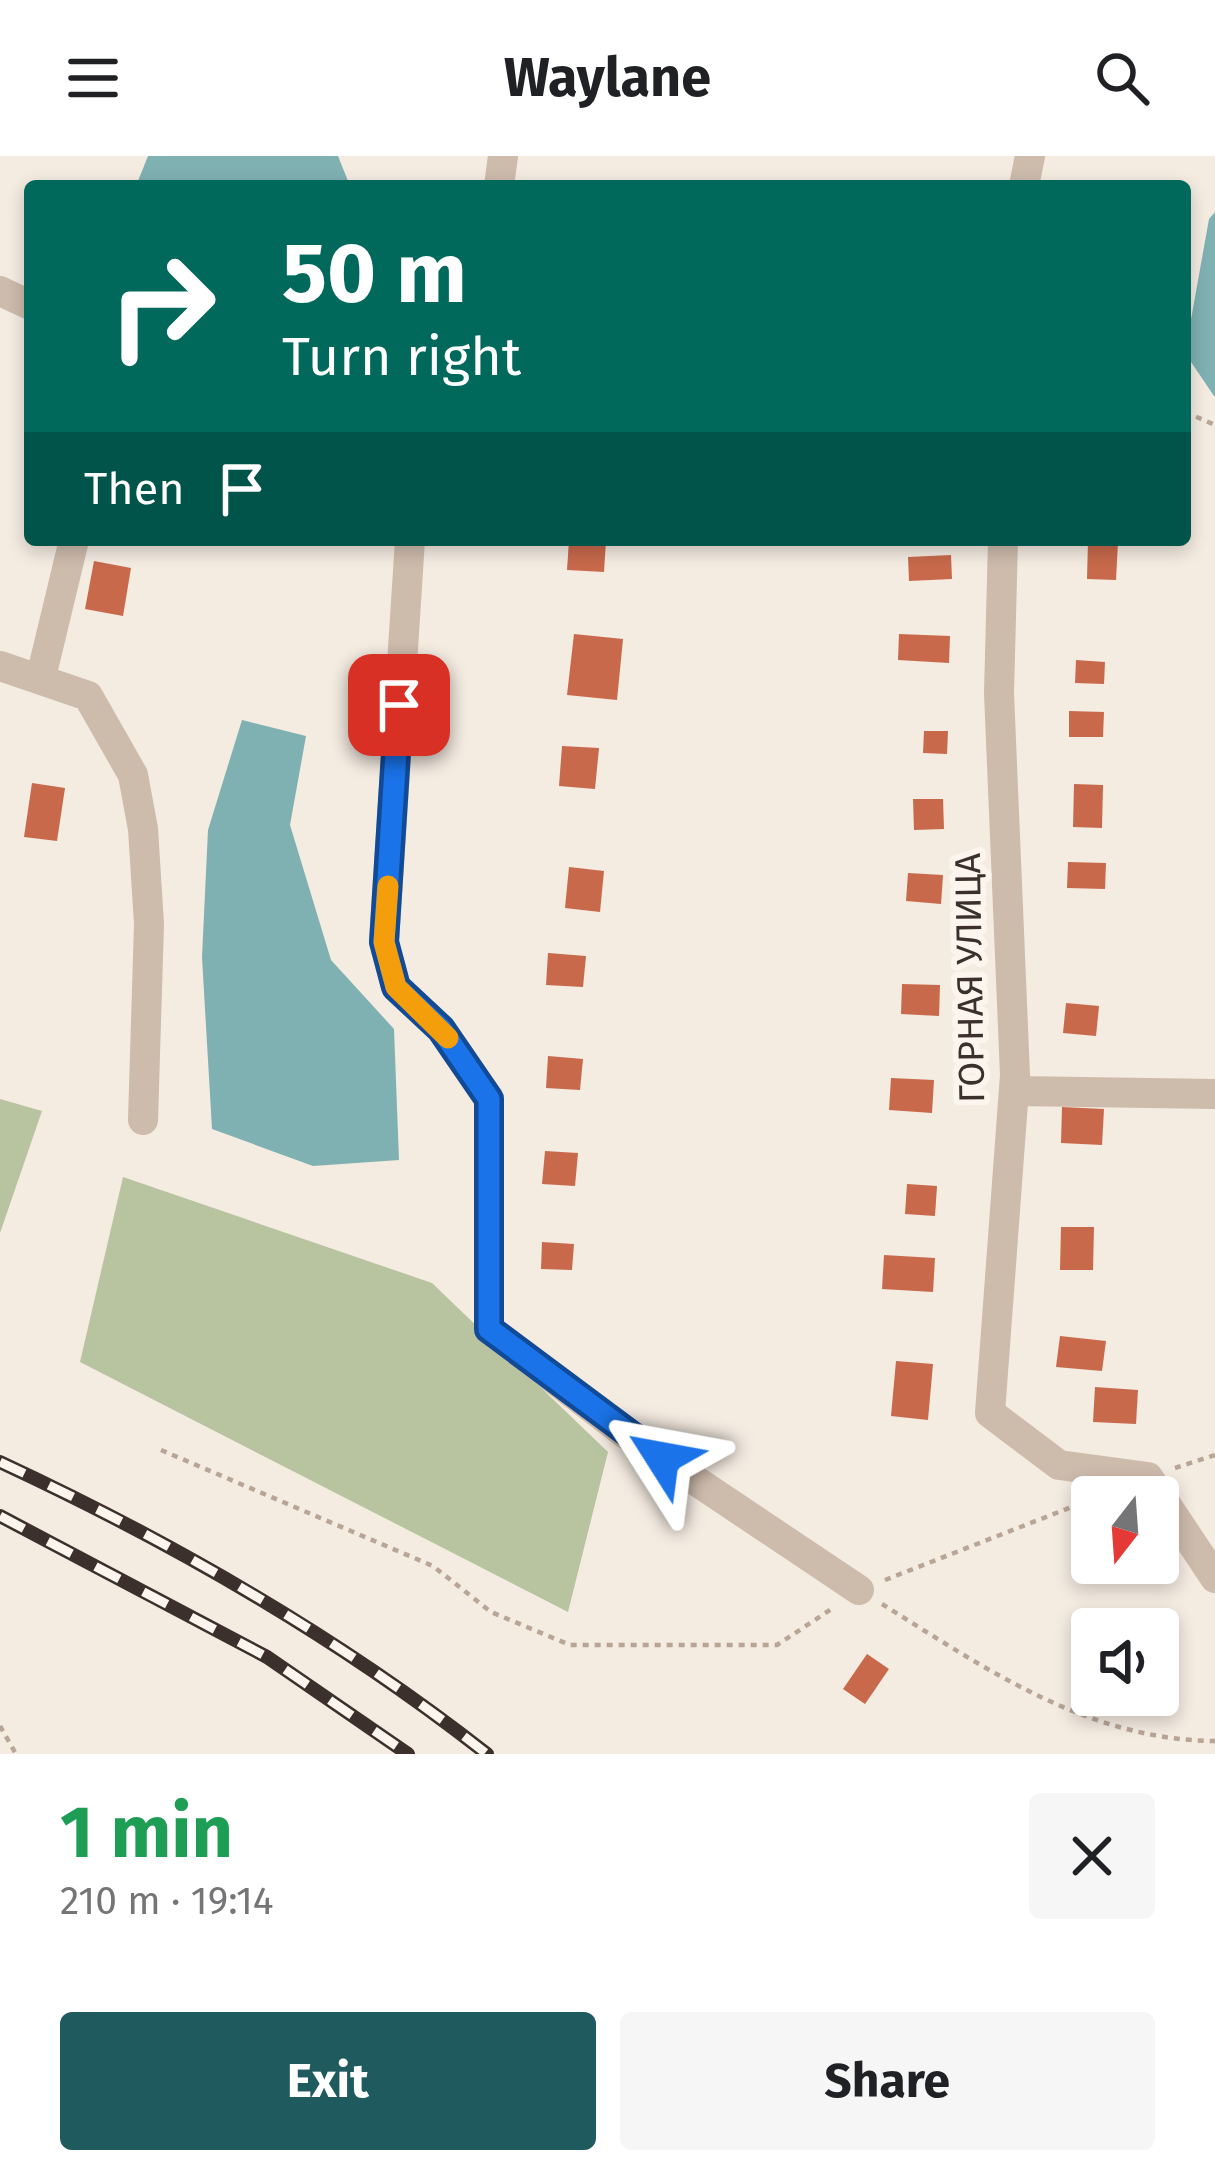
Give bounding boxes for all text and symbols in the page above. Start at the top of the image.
icon: menu [60,45,126,111]
icon: search [1089,45,1155,111]
text: Waylane [504,46,711,110]
text: 50 m [282,223,467,324]
icon: right [84,228,240,384]
text: Turn right [282,325,521,389]
icon: arrive [209,456,275,522]
text: Then [84,462,185,516]
pin [348,654,450,756]
icon: arrive [366,672,432,738]
street label: ГОРНАЯ УЛИЦА [946,852,994,1103]
position arrow [599,1395,725,1521]
north arrow [1071,1476,1179,1584]
map controls [1071,1476,1179,1716]
button: sound [1071,1608,1179,1716]
text: 1 min [60,1790,233,1876]
button: close [1029,1793,1155,1919]
text: 210 m · 19:14 [60,1878,274,1924]
button: Exit [60,2012,596,2150]
button: Share [620,2012,1155,2150]

